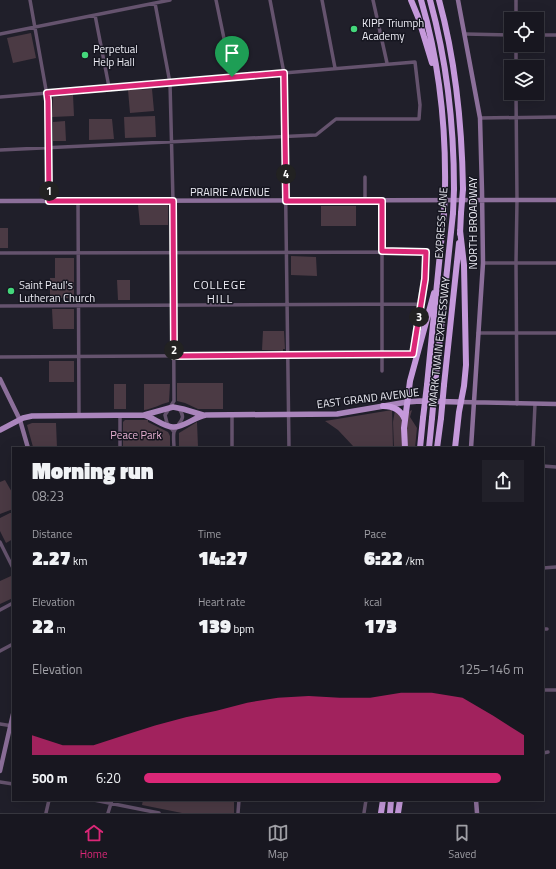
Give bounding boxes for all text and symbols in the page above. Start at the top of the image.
map controls [504,12,544,100]
button: locate [504,12,544,52]
place label: KIPP Triumph Academy [362,15,424,44]
marker: KIPP Triumph Academy [349,24,359,34]
pin [215,36,249,77]
place label: Perpetual Help Hall [93,41,138,70]
icon: arrive [221,42,243,64]
marker: Perpetual Help Hall [80,50,90,60]
button: layers [504,60,544,100]
pin: 4 [276,164,296,184]
text: 4 [283,166,289,182]
street label: NORTH BROADWAY [465,177,481,269]
pin: 1 [39,181,59,201]
text: 1 [46,183,52,199]
street label: PRAIRIE AVENUE [190,184,270,200]
street label: EXPRESS LANE [431,187,451,259]
district label: COLLEGE HILL [193,275,247,308]
street label: MARK TWAIN EXPRESSWAY [424,276,454,408]
place label: Saint Paul's Lutheran Church [19,277,95,306]
marker: Saint Paul's Lutheran Church [6,286,16,296]
pin: 3 [409,307,429,327]
text: 3 [416,309,422,325]
pin: 2 [164,340,184,360]
text: 2 [171,342,177,358]
street label: EAST GRAND AVENUE [316,384,420,412]
park label: Peace Park [110,427,162,443]
text: Morning run [32,454,154,488]
button: share [482,460,524,502]
text: 08:23 [32,486,64,506]
text: Distance [32,526,72,542]
text: Time [198,526,221,542]
text: Pace [364,526,386,542]
text: 2.27 [32,542,71,573]
text: 14:27 [198,542,248,573]
text: 6:22 [364,542,403,573]
text: km [71,553,88,569]
text: /km [403,553,424,569]
text: Elevation [32,594,75,610]
text: Heart rate [198,594,245,610]
text: kcal [364,594,382,610]
text: 22 [32,610,54,641]
text: 139 [198,610,231,641]
text: 173 [364,610,397,641]
text: m [54,621,66,637]
text: bpm [231,621,254,637]
text: Elevation [32,659,83,679]
text: 125–146 m [458,659,524,679]
text: 500 m [32,768,68,788]
text: 6:20 [96,768,121,788]
tab: Home [80,822,108,862]
tab: Map [267,822,289,862]
tab: Saved [448,822,476,862]

